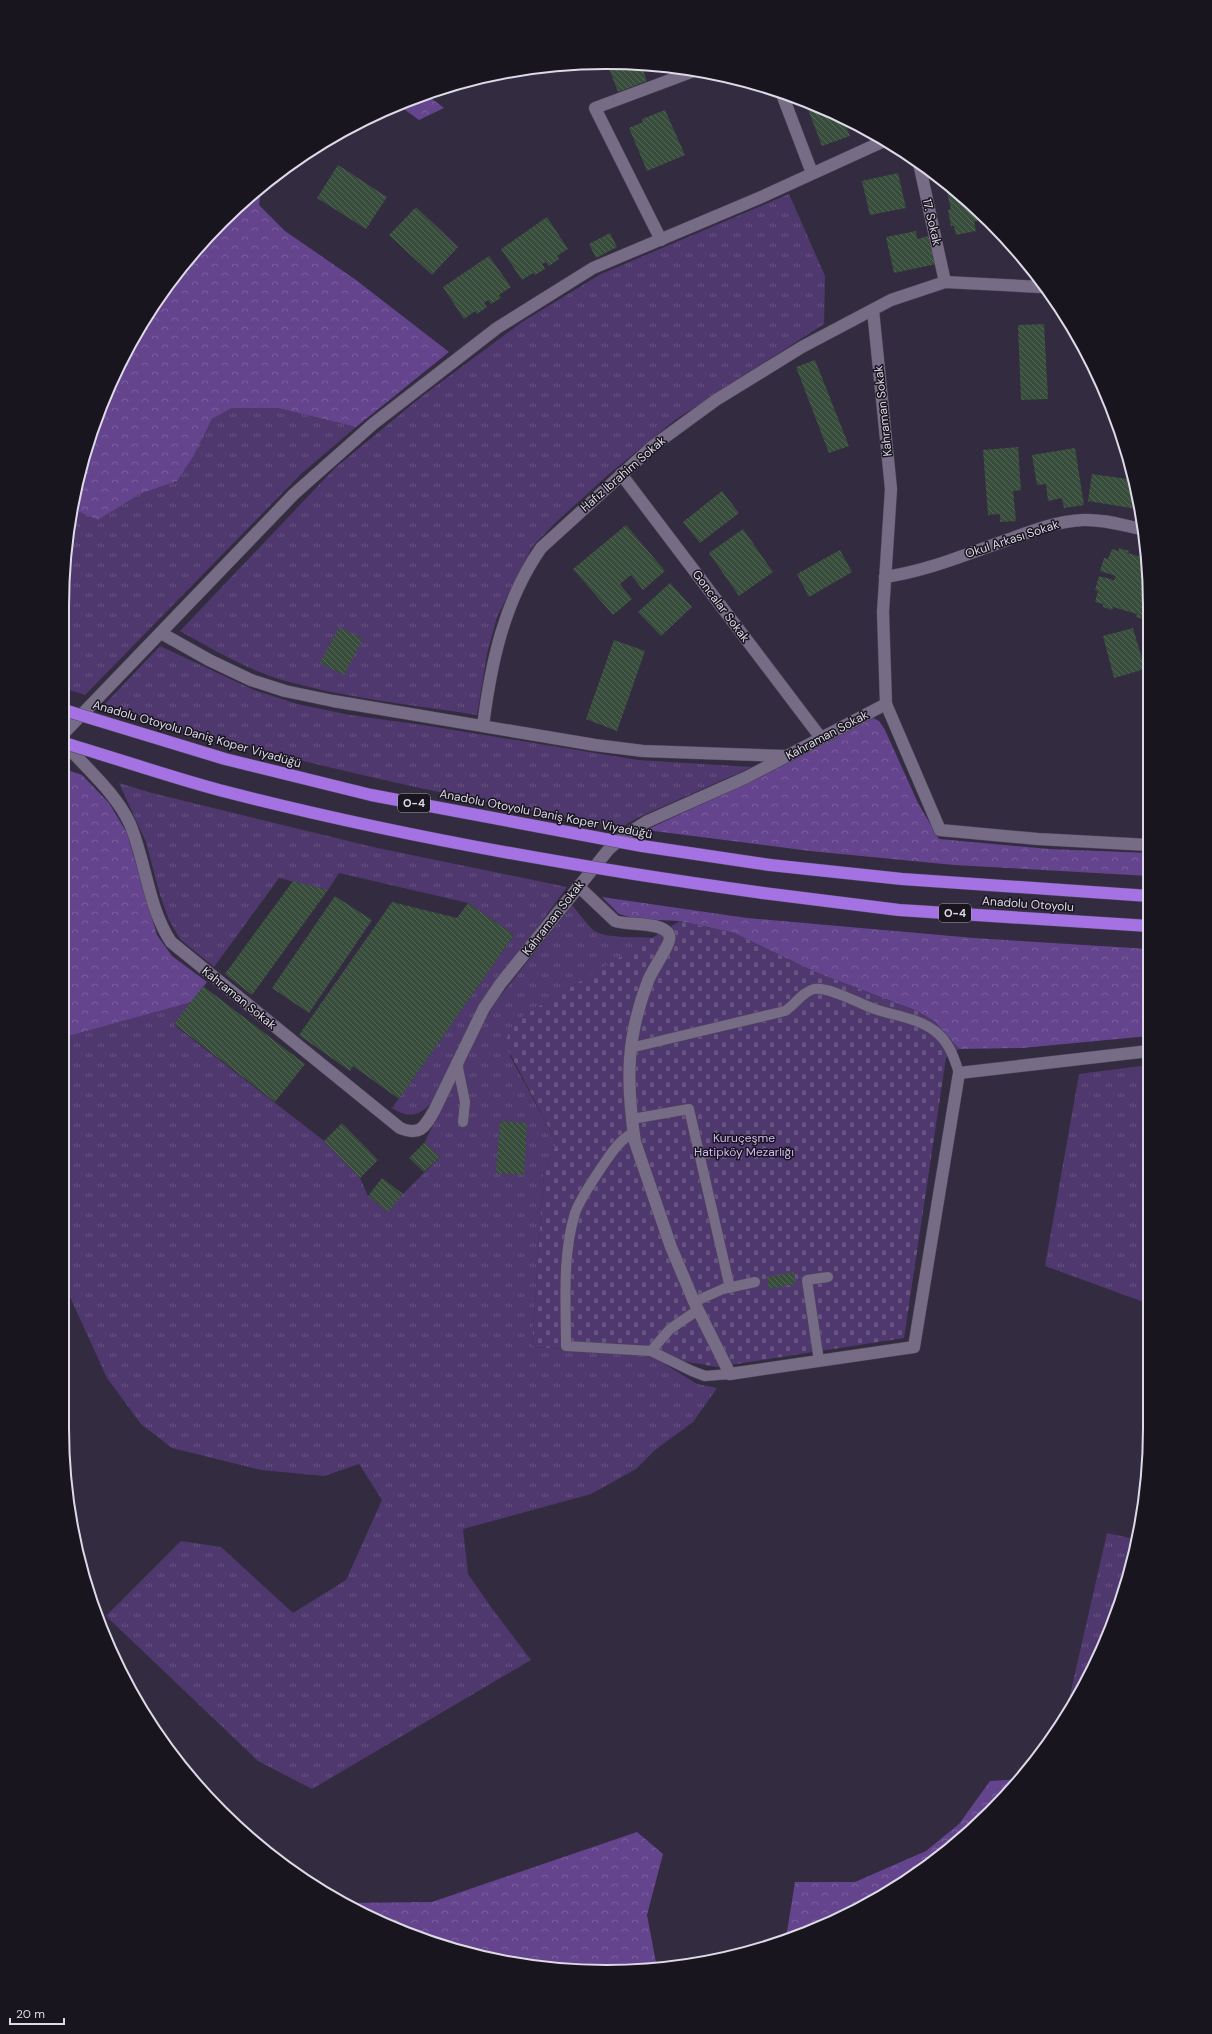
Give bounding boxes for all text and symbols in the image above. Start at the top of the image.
street label: 17. Sokak [919,197,945,247]
street label: Kahraman Sokak [870,365,896,457]
street label: Hafız İbrahim Sokak [577,433,669,515]
street label: Okul Arkası Sokak [963,516,1061,562]
street label: Goncalar Sokak [689,567,753,645]
street label: Anadolu Otoyolu Daniş Koper Viyadüğü [91,696,303,772]
street label: Kahraman Sokak [783,707,871,763]
street label: Anadolu Otoyolu Daniş Koper Viyadüğü [438,786,654,843]
road number: O-4 [398,794,430,812]
street label: Kahraman Sokak [519,877,587,959]
street label: Anadolu Otoyolu [982,893,1075,915]
road number: O-4 [939,904,971,922]
street label: Kahraman Sokak [199,963,279,1033]
park label: Kuruçeşme Hatipköy Mezarlığı [694,1130,794,1160]
scale bar [10,2000,64,2026]
text: 20 m [16,2006,45,2022]

